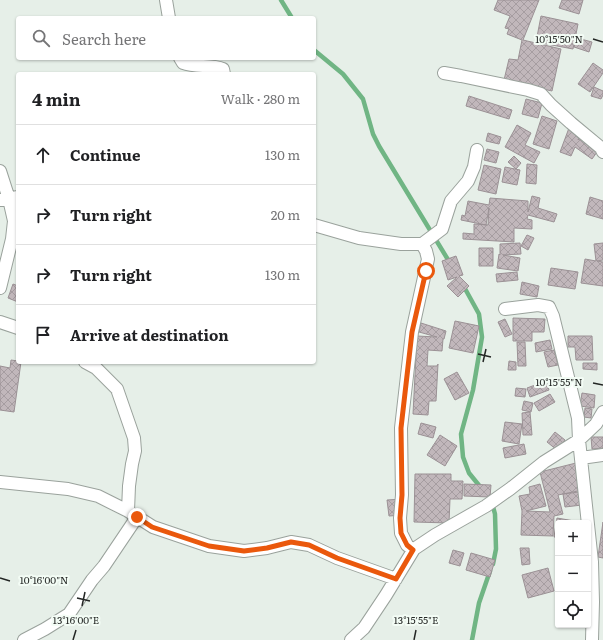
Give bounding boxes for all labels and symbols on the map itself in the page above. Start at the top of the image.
text: 10°15'50"N [535,31,583,46]
route start [417,262,435,280]
text: 10°15'55"N [535,374,583,389]
route end [128,508,146,526]
text: 10°16'00"N [20,572,68,587]
text: 13°16'00"E [53,612,99,627]
text: 13°15'55"E [394,612,438,627]

